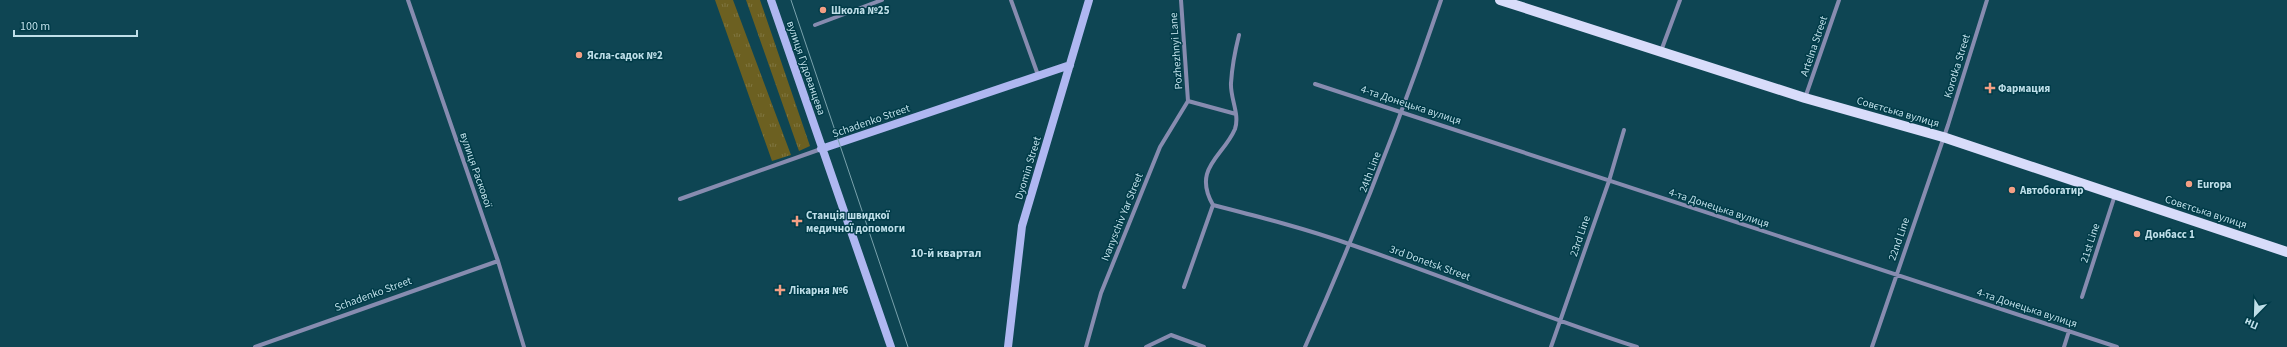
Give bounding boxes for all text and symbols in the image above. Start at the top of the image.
place label: Школа №25 [831,3,890,18]
marker: Школа №25 [818,5,828,15]
street label: Pozhezhnyi Lane [1166,11,1186,90]
scale bar [14,12,137,38]
street label: Artelna Street [1797,14,1831,78]
text: 100 m [20,18,50,35]
street label: вулиця Гудованцева [783,19,829,117]
street label: Korotka Street [1940,32,1974,100]
place label: Ясла-садок №2 [587,48,663,63]
marker: Ясла-садок №2 [574,50,584,60]
place label: Фармация [1998,81,2050,96]
street label: 4-та Донецька вулиця [1359,82,1463,128]
marker: Фармация [1985,83,1995,93]
street label: Совєтська вулиця [1855,93,1941,131]
street label: Schadenko Street [830,101,912,141]
street label: вулиця Раскової [456,130,496,210]
street label: Dyomin Street [1011,134,1045,201]
street label: 24th Line [1355,149,1385,194]
street label: Ivanyschiv Yar Street [1097,170,1147,263]
place label: Europa [2197,177,2232,192]
marker: Europa [2184,179,2194,189]
place label: Автобогатир [2019,183,2083,198]
street label: 4-та Донецька вулиця [1667,185,1771,231]
marker: Автобогатир [2007,185,2017,195]
street label: Совєтська вулиця [2163,192,2249,232]
place label: Станція швидкої медичної допомоги [806,208,905,236]
street label: 23rd Line [1566,213,1594,259]
marker: Станція швидкої медичної допомоги [791,215,803,227]
street label: 22nd Line [1885,215,1914,263]
street label: 21st Line [2077,221,2104,265]
place label: Донбасс 1 [2145,227,2195,242]
marker: Донбасс 1 [2132,229,2142,239]
street label: 3rd Donetsk Street [1387,241,1473,285]
district label: 10-й квартал [911,245,981,262]
street label: Schadenko Street [332,273,414,315]
place label: Лікарня №6 [788,283,849,298]
marker: Лікарня №6 [774,284,786,296]
street label: 4-та Донецька вулиця [1975,285,2079,331]
north arrow [2235,295,2275,335]
text: Пн [2242,314,2261,333]

